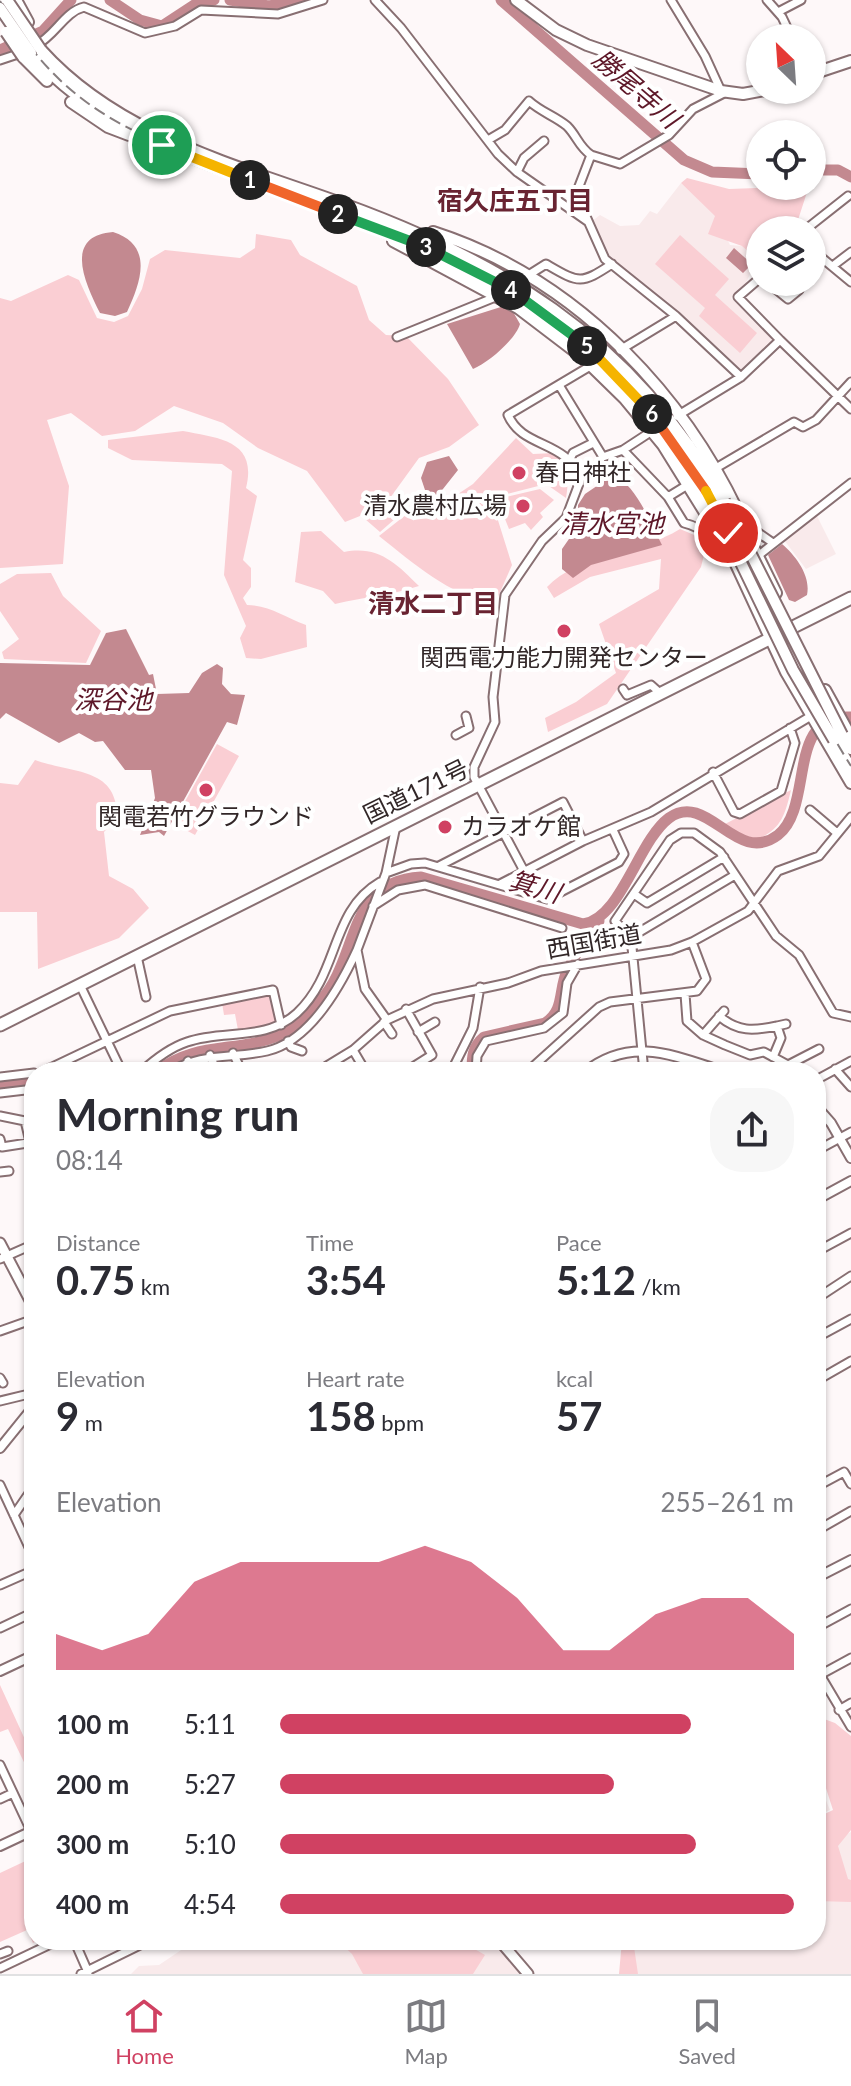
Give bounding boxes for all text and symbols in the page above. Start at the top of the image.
north arrow [746,24,826,104]
map controls [746,24,826,296]
water label: 勝尾寺川 [587,42,689,136]
pin [128,111,196,179]
button: locate [746,120,826,200]
icon: arrive [140,123,184,167]
pin: 1 [230,160,270,200]
text: 1 [244,166,256,193]
district label: 宿久庄五丁目 [437,184,593,216]
pin: 2 [318,194,358,234]
text: 2 [332,200,344,227]
button: layers [746,216,826,296]
pin: 3 [406,227,446,267]
text: 3 [420,233,432,260]
pin: 4 [491,270,531,310]
text: 4 [505,276,517,303]
pin: 5 [567,326,607,366]
text: 5 [581,332,593,359]
pin: 6 [632,394,672,434]
text: 6 [646,400,658,427]
place label: 春日神社 [535,457,631,486]
marker: 春日神社 [510,464,528,482]
place label: 清水農村広場 [363,490,507,519]
marker: 清水農村広場 [514,497,532,515]
pin [694,499,762,567]
water label: 清水宮池 [560,507,667,539]
icon: check [706,511,750,555]
district label: 清水二丁目 [368,587,498,619]
marker: 関西電力能力開発センター [555,622,573,640]
place label: 関西電力能力開発センター [420,642,708,671]
water label: 深谷池 [74,683,155,715]
street label: 国道171号 [358,753,473,829]
marker: 関電若竹グラウンド [197,781,215,799]
place label: 関電若竹グラウンド [98,801,314,830]
place label: カラオケ館 [461,811,581,840]
marker: カラオケ館 [436,818,454,836]
water label: 箕川 [506,863,568,909]
street label: 西国街道 [544,918,644,963]
text: Morning run [56,1088,299,1140]
button: share [710,1088,794,1172]
text: 08:14 [56,1144,123,1176]
text: Distance [56,1229,140,1256]
text: Time [306,1229,354,1256]
text: Pace [556,1229,602,1256]
text: 0.75 [56,1256,135,1304]
text: 3:54 [306,1256,386,1304]
text: 5:12 [556,1256,636,1304]
text: km [135,1273,170,1300]
text: /km [636,1273,681,1300]
text: Elevation [56,1365,145,1392]
text: Heart rate [306,1365,405,1392]
text: kcal [556,1365,593,1392]
text: 9 [56,1392,79,1440]
text: 158 [306,1392,376,1440]
text: 57 [556,1392,602,1440]
text: m [79,1409,103,1436]
text: bpm [376,1409,424,1436]
text: Elevation [56,1486,162,1518]
text: 255–261 m [660,1486,794,1518]
text: 100 m [56,1708,129,1740]
text: 5:11 [184,1708,236,1740]
text: 200 m [56,1768,129,1800]
text: 5:27 [184,1768,236,1800]
text: 300 m [56,1828,129,1860]
text: 5:10 [184,1828,236,1860]
text: 400 m [56,1888,129,1920]
text: 4:54 [184,1888,236,1920]
tab: Home [115,1994,174,2069]
tab: Map [404,1994,448,2069]
tab: Saved [678,1994,736,2069]

